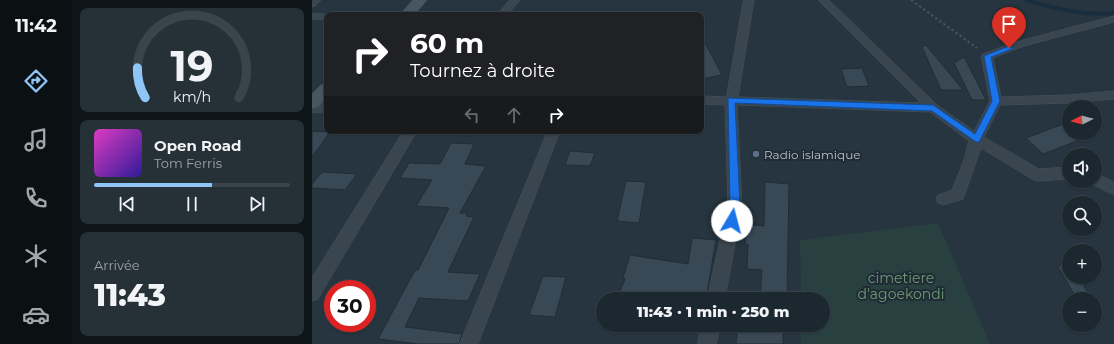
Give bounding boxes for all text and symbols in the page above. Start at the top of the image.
pin [992,7.0,1026,48]
icon: arrive [998,13,1020,35]
text: 11:42 [15,15,57,37]
text: 60 m [410,26,484,60]
icon: right [344,28,396,80]
text: 19 [171,41,213,91]
text: Tournez à droite [410,60,555,82]
icon: directions [22,67,50,95]
text: km/h [173,88,211,106]
north arrow [1062,100,1102,140]
map controls [1062,100,1102,332]
icon: left [461,104,483,126]
icon: ahead [503,104,525,126]
icon: right [545,104,567,126]
icon: music [22,126,50,154]
text: Open Road [154,136,242,155]
place label: Radio islamique [764,147,861,162]
button: sound [1062,148,1102,188]
marker: Radio islamique [751,149,761,159]
text: Tom Ferris [154,155,222,171]
icon: phone [22,184,50,212]
icon: previous [116,193,138,215]
icon: pause [181,193,203,215]
icon: next [246,193,268,215]
button: search [1062,196,1102,236]
position arrow [711,200,753,242]
icon: climate [22,242,50,270]
button: + [1062,244,1102,284]
text: Arrivée [94,257,140,273]
park label: cimetiere d'agoekondi [858,269,944,303]
text: 11:43 [94,277,166,314]
speed limit sign: 30 [324,280,376,332]
button: − [1062,292,1102,332]
icon: car [22,301,50,329]
text: 11:43 · 1 min · 250 m [637,302,789,321]

